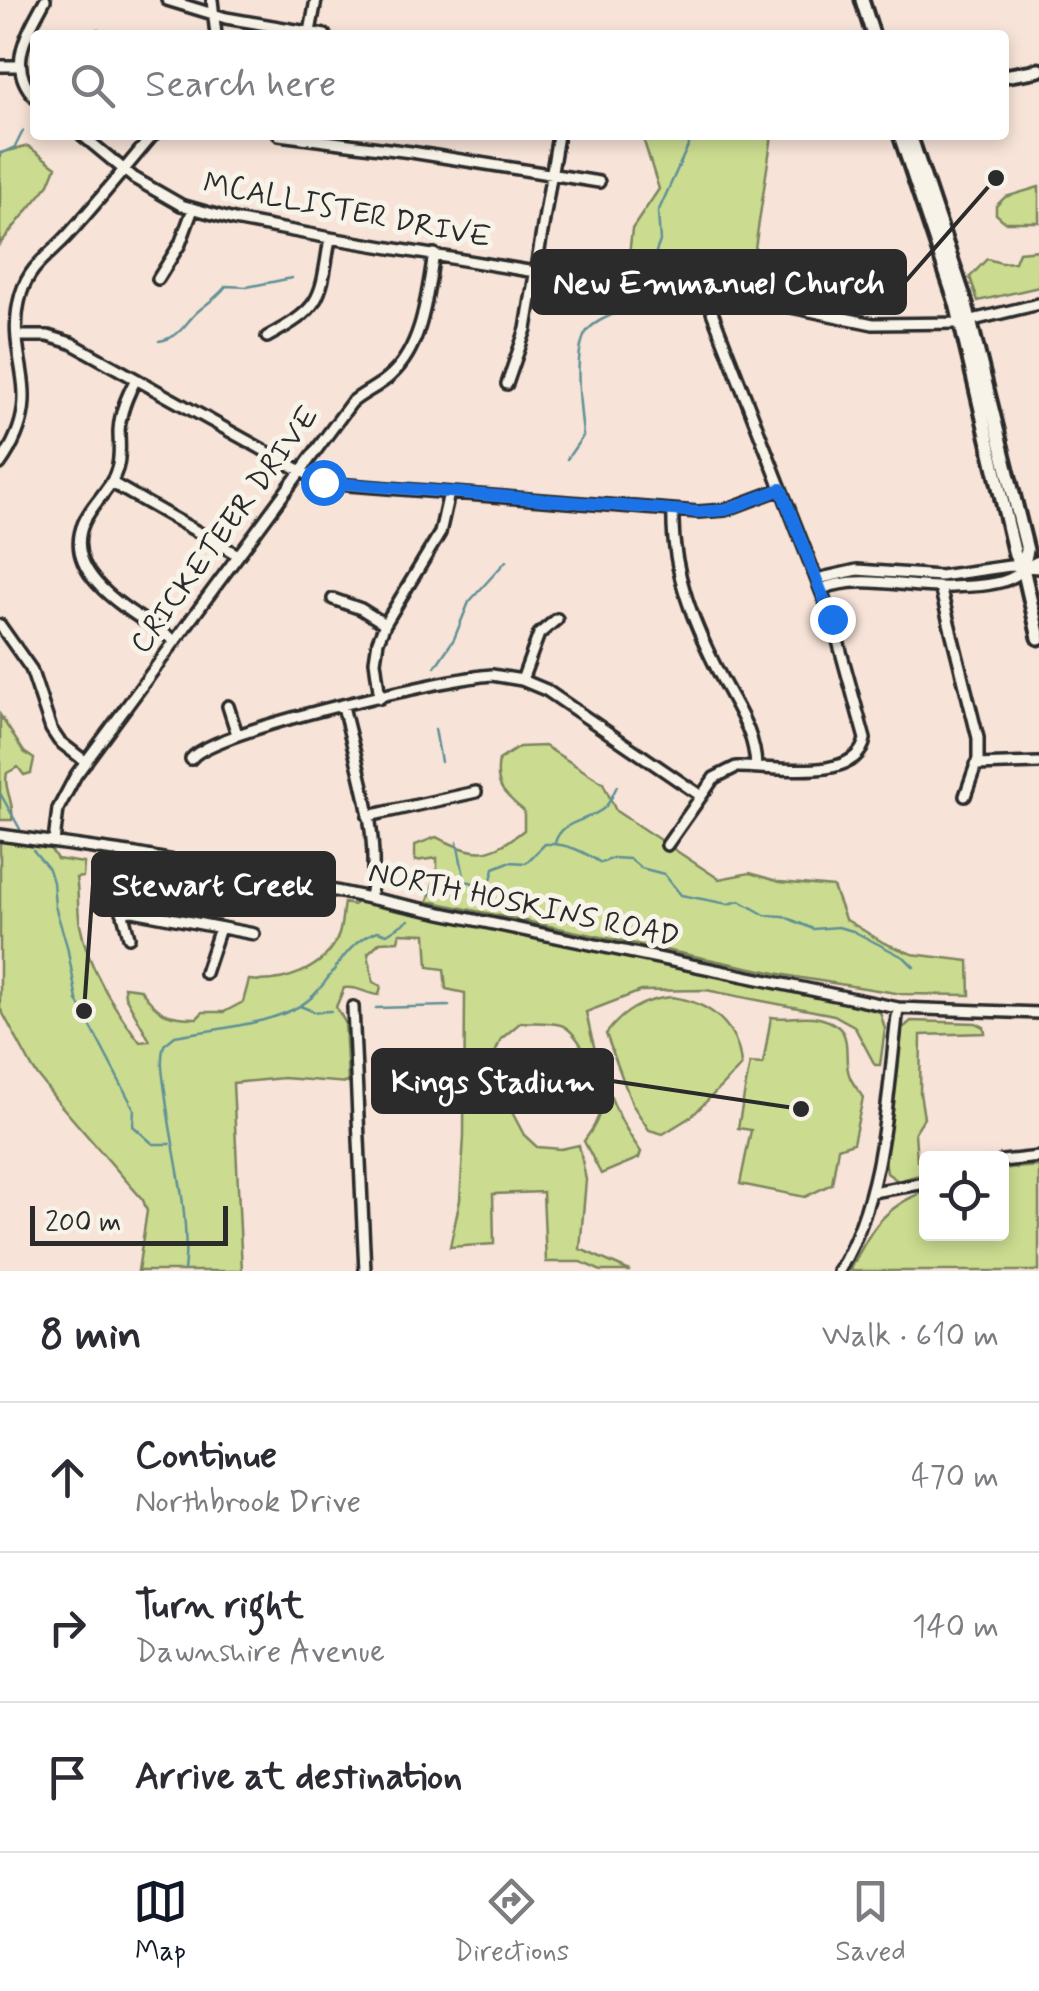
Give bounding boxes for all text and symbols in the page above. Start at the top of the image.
search box [30,30,1009,140]
icon: search [65,58,120,113]
text: Search here [145,61,336,110]
street label: MCALLISTER DRIVE [200,164,494,258]
callout: New Emmanuel Church [533,251,905,313]
text: New Emmanuel Church [553,263,885,305]
street label: CRICKETEER DRIVE [122,398,328,662]
route start [301,460,347,506]
route end [810,597,856,643]
callout: Stewart Creek [93,853,334,915]
street label: NORTH HOSKINS ROAD [365,853,683,957]
text: Stewart Creek [112,865,314,907]
callout: Kings Stadium [373,1050,612,1112]
text: Kings Stadium [391,1062,595,1107]
map controls [919,1151,1009,1241]
button: locate [919,1151,1009,1241]
scale bar [30,1201,228,1246]
text: 200 m [45,1205,121,1242]
text: 8 min [40,1309,142,1364]
text: Walk · 610 m [822,1315,999,1357]
text: Continue [135,1432,277,1481]
icon: ahead [40,1450,95,1505]
text: 470 m [911,1456,999,1498]
text: Northbrook Drive [135,1481,361,1523]
text: Turn right [135,1582,304,1631]
icon: right [40,1600,95,1655]
text: 140 m [912,1606,999,1648]
text: Dawnshire Avenue [135,1631,385,1673]
icon: arrive [40,1750,95,1805]
text: Arrive at destination [135,1753,462,1802]
tab: Map [133,1874,188,1971]
tab: Directions [454,1874,569,1971]
tab: Saved [835,1874,906,1971]

